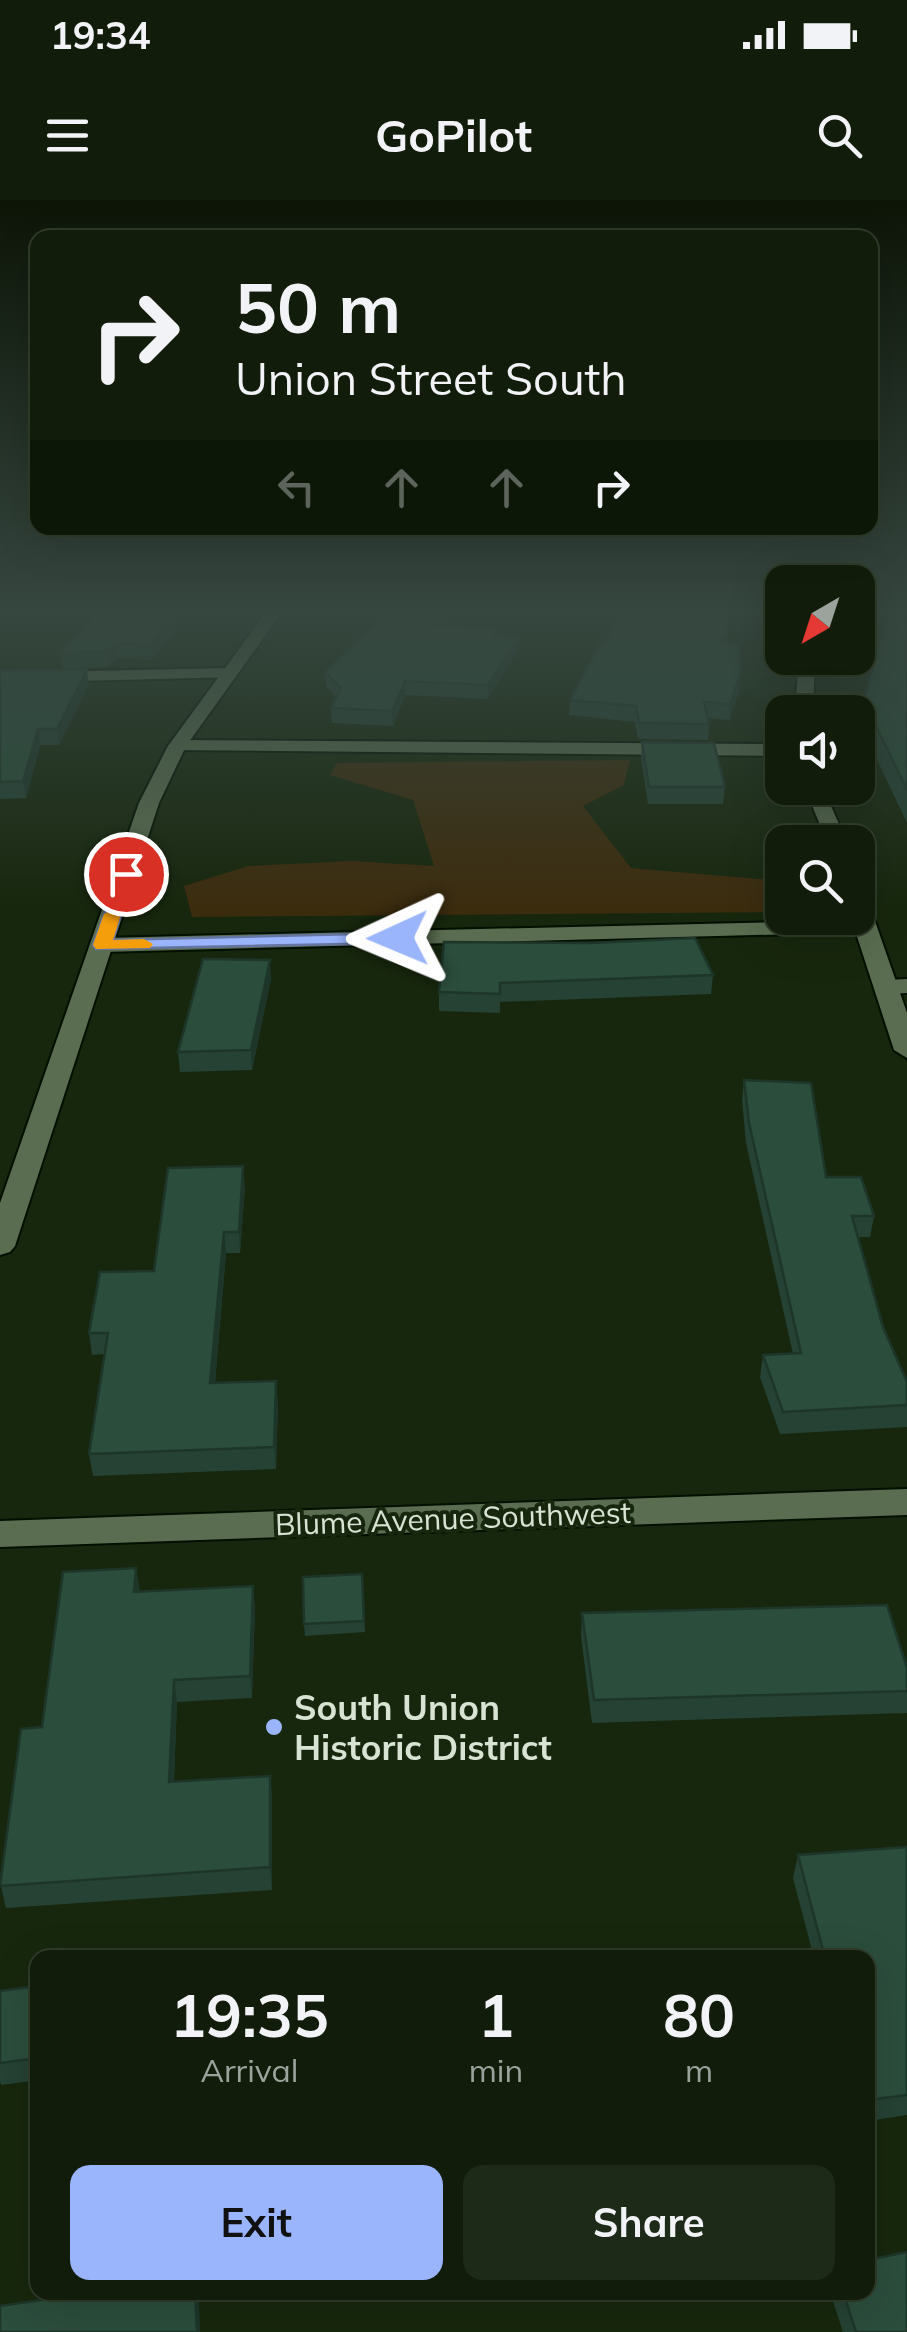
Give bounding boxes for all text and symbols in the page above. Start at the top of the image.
text: 19:34 [50,11,151,59]
text: GoPilot [375,107,532,163]
icon: menu [40,108,95,163]
icon: search [812,108,867,163]
text: 50 m [235,263,401,351]
icon: right [70,270,200,400]
text: Union Street South [235,350,627,406]
icon: left [269,460,324,515]
icon: ahead [374,460,429,515]
icon: ahead [479,460,534,515]
icon: right [584,460,639,515]
north arrow [765,565,875,675]
map controls [765,565,875,935]
button: sound [765,695,875,805]
button: search [765,825,875,935]
pin [84,832,169,917]
icon: arrive [99,847,154,902]
position arrow [346,886,450,990]
street label: Blume Avenue Southwest [274,1493,632,1543]
place label: South Union Historic District [294,1685,552,1769]
marker: South Union Historic District [263,1716,285,1738]
text: 19:35 [170,1977,329,2052]
text: 1 [478,1977,514,2052]
text: 80 [663,1977,735,2052]
text: Arrival [200,2050,298,2090]
text: min [469,2050,523,2090]
text: m [685,2050,713,2090]
button: Exit [70,2165,443,2280]
button: Share [463,2165,835,2280]

